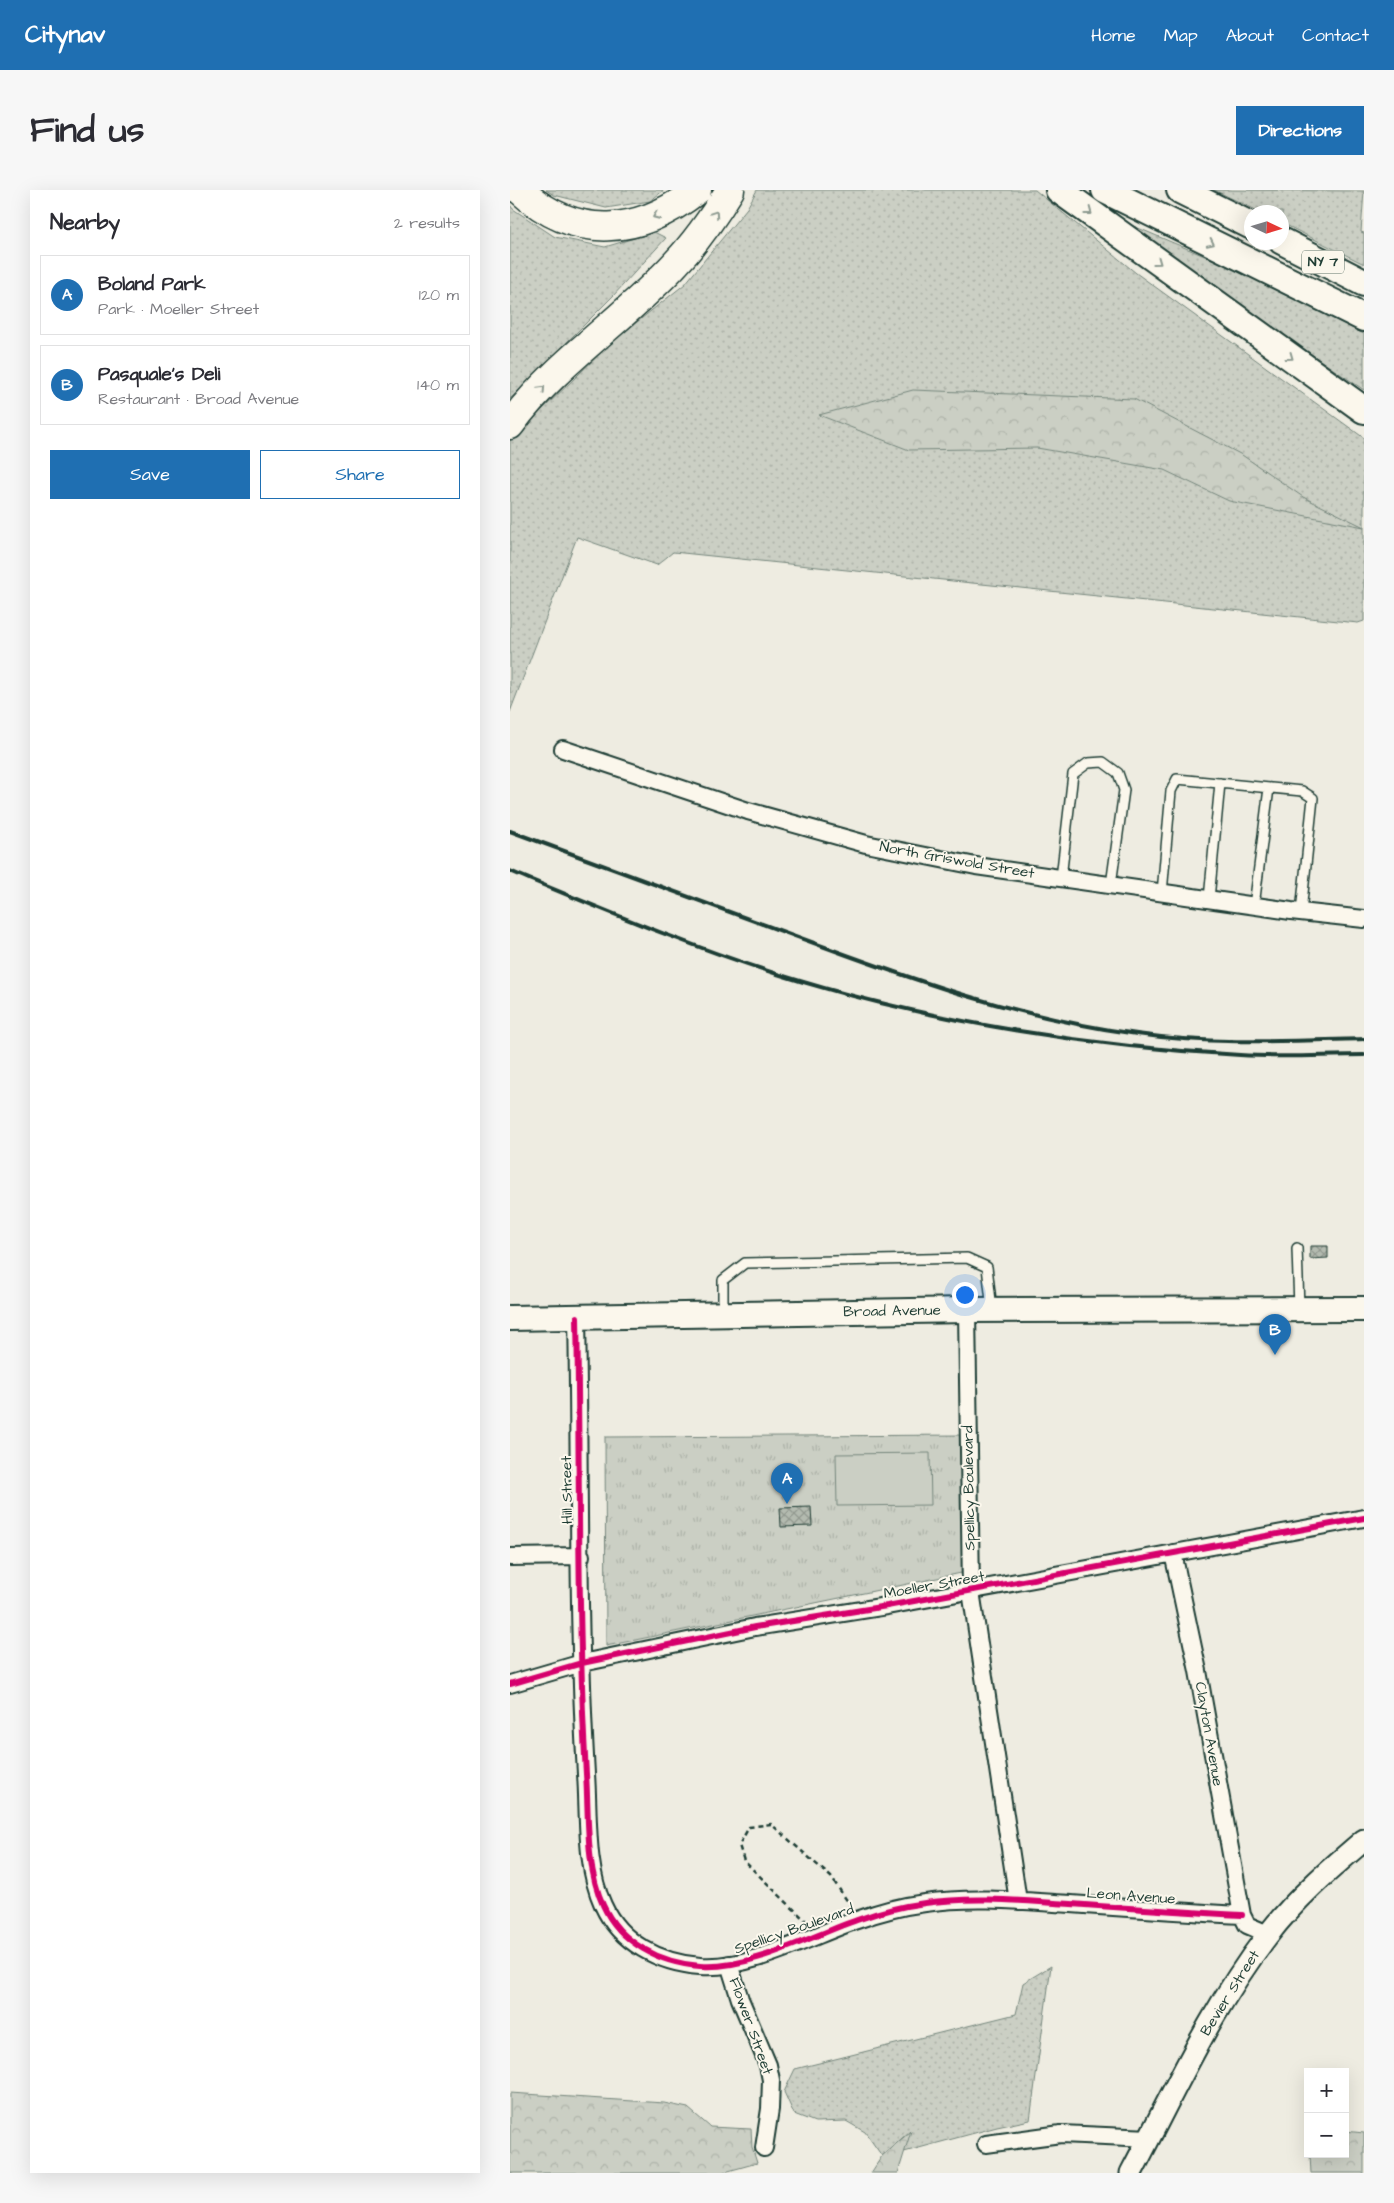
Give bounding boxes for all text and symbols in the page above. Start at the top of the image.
text: Citynav [25,18,105,52]
text: Home [1091,23,1136,48]
text: Map [1164,23,1198,48]
text: About [1226,23,1274,48]
text: Contact [1302,23,1369,48]
text: Find us [30,106,144,155]
button: Directions [1236,106,1364,155]
north arrow [1244,205,1289,250]
one-way arrow [1083,206,1092,214]
text: Nearby [50,208,120,237]
one-way arrow [652,210,661,221]
one-way arrow [709,210,718,220]
text: 2 results [394,212,460,234]
one-way arrow [1206,237,1215,247]
road number: NY 7 [1302,251,1344,274]
one-way arrow [1152,256,1162,265]
text: Boland Park [98,271,206,298]
text: A [62,284,72,306]
text: 120 m [419,284,459,306]
text: Park · Moeller Street [98,298,259,320]
one-way arrow [1284,351,1294,360]
text: Pasquale's Deli [98,361,220,388]
text: B [61,374,73,396]
text: 140 m [417,374,459,396]
one-way arrow [536,385,545,394]
text: Restaurant · Broad Avenue [98,388,299,410]
button: Save [50,450,250,499]
button: Share [260,450,460,499]
street label: North Griswold Street [878,836,1036,884]
your location [952,1282,978,1308]
street label: Broad Avenue [843,1300,941,1322]
pin: B [1259,1314,1291,1355]
street label: Spellicy Boulevard [957,1425,982,1551]
street label: Hill Street [556,1456,578,1524]
pin: A [771,1463,803,1504]
street label: Moeller Street [882,1566,986,1604]
street label: Clayton Avenue [1189,1680,1229,1788]
street label: Leon Avenue [1086,1882,1176,1910]
street label: Spellicy Boulevard [731,1899,857,1960]
street label: Bevier Street [1195,1946,1265,2040]
street label: Flower Street [724,1974,778,2078]
map controls [1304,2068,1349,2158]
button: + [1304,2068,1349,2113]
button: − [1304,2113,1349,2158]

